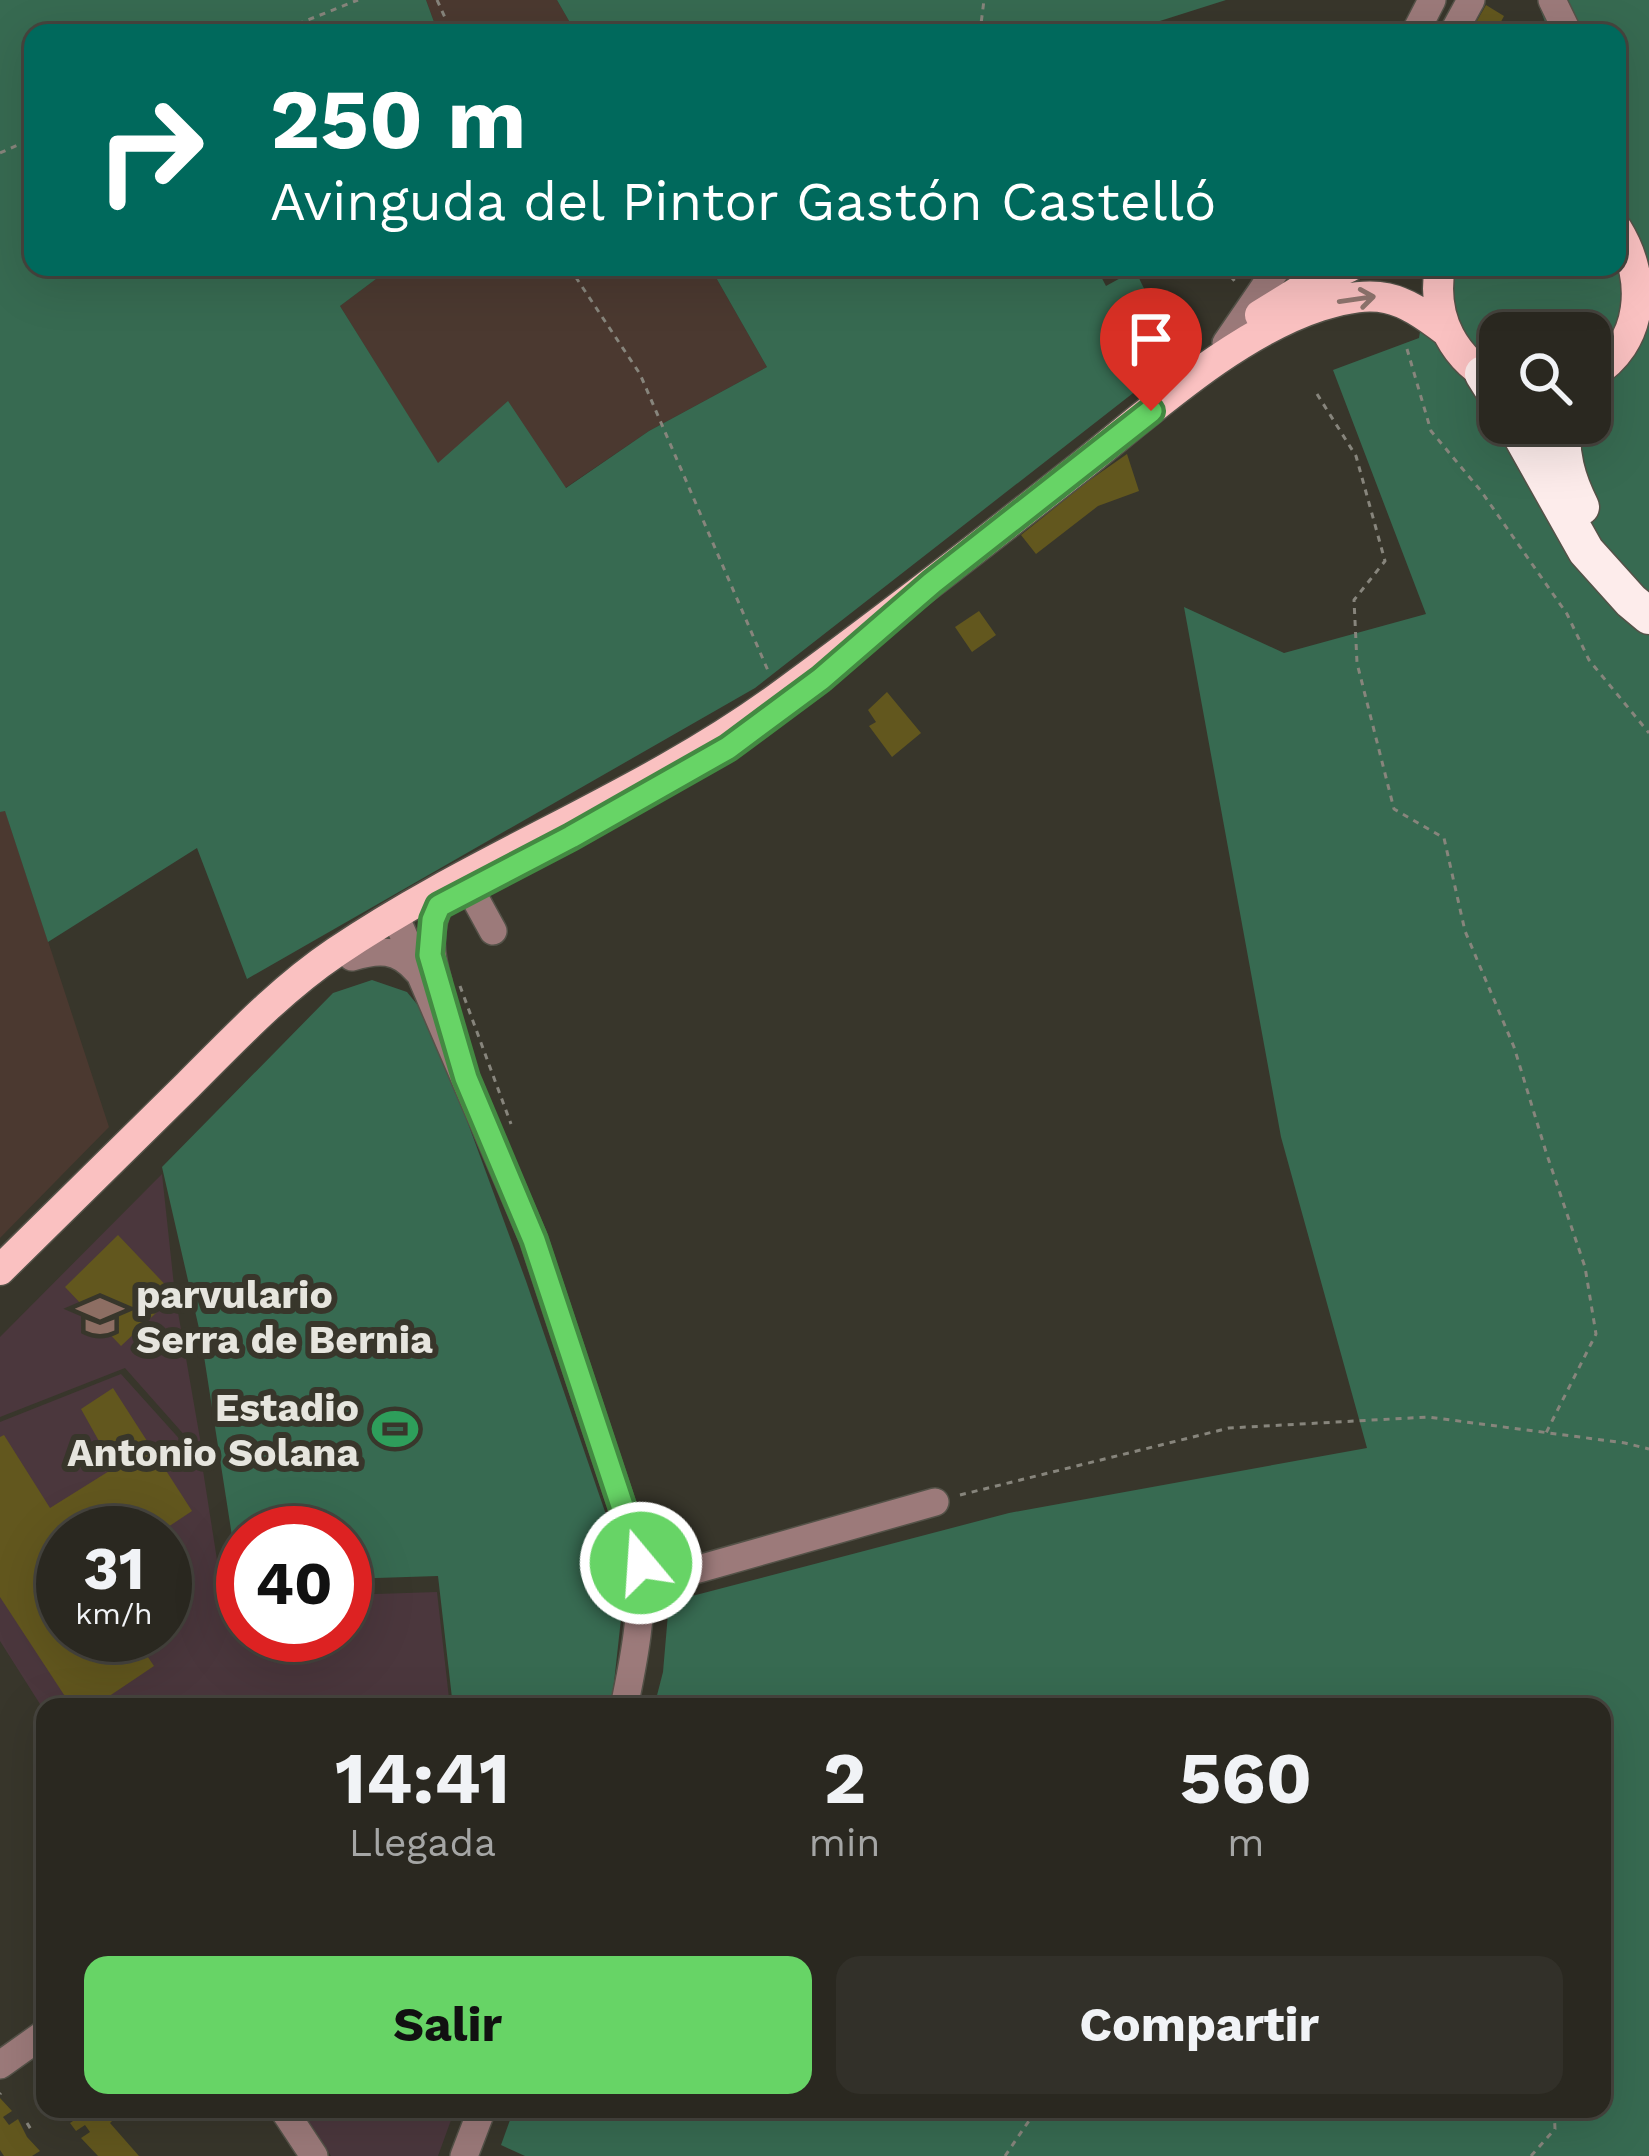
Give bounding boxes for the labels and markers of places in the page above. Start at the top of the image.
pin [1100,288,1202,411]
place label: parvulario Serra de Bernia [136,1272,433,1362]
school or university icon: parvulario Serra de Bernia [75,1291,125,1341]
place label: Estadio Antonio Solana [67,1385,359,1475]
sports icon: Estadio Antonio Solana [370,1404,420,1454]

